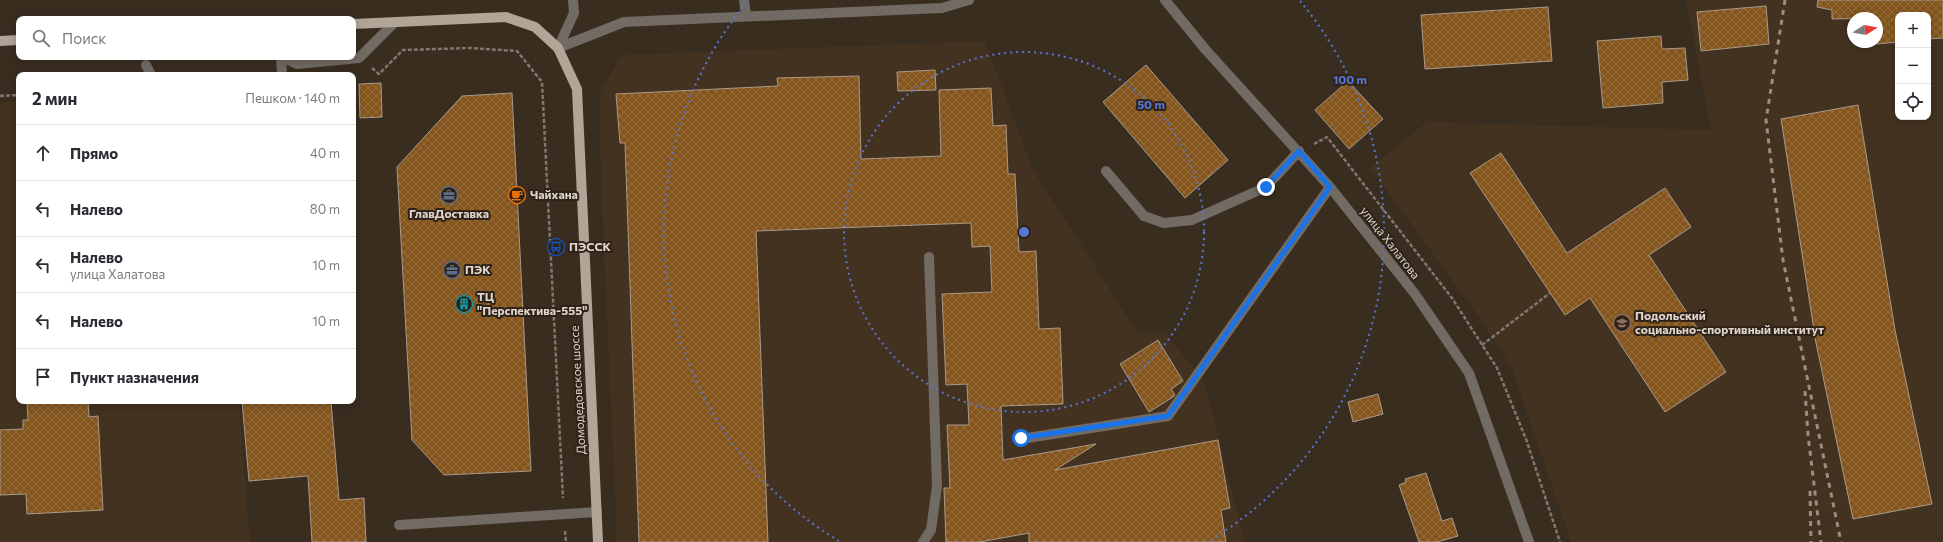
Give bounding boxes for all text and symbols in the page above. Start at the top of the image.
north arrow [1847,12,1883,48]
map controls [1895,12,1931,120]
button: + [1895,12,1931,48]
search box [16,16,356,60]
icon: search [30,27,52,49]
text: Поиск [62,29,106,47]
button: − [1895,48,1931,84]
text: 100 m [1333,72,1367,86]
button: locate [1895,84,1931,120]
text: 2 мин [32,88,77,109]
text: Пешком · 140 m [245,90,340,106]
text: 50 m [1137,97,1165,111]
icon: ahead [32,142,54,164]
text: Прямо [70,144,118,162]
text: 40 m [310,145,340,161]
route end [1257,178,1275,196]
office icon: ГлавДоставка [439,185,459,205]
cafe icon: Чайхана [507,185,527,205]
place label: Чайхана [530,187,578,201]
icon: left [32,198,54,220]
text: Налево [70,200,123,218]
text: 80 m [310,201,340,217]
street label: улица Халатова [1358,203,1423,281]
place label: ГлавДоставка [409,206,489,220]
centre of rings [1017,225,1031,239]
bus stop icon: ПЭССК [546,237,566,257]
place label: ПЭССК [569,239,612,253]
text: Налево [70,248,123,266]
icon: left [32,254,54,276]
text: 10 m [312,257,340,273]
office icon: ПЭК [442,260,462,280]
place label: ПЭК [465,262,491,276]
text: улица Халатова [70,266,165,282]
place label: ТЦ "Перспектива-555" [477,289,587,317]
building icon: ТЦ "Перспектива-555" [454,294,474,314]
place label: Подольский социально-спортивный институт [1635,308,1824,336]
icon: left [32,310,54,332]
text: Налево [70,312,123,330]
text: 10 m [312,313,340,329]
school or university icon: Подольский социально-спортивный институт [1612,313,1632,333]
street label: Домодедовское шоссе [567,325,587,455]
icon: arrive [32,366,54,388]
text: Пункт назначения [70,368,199,386]
route start [1012,429,1030,447]

